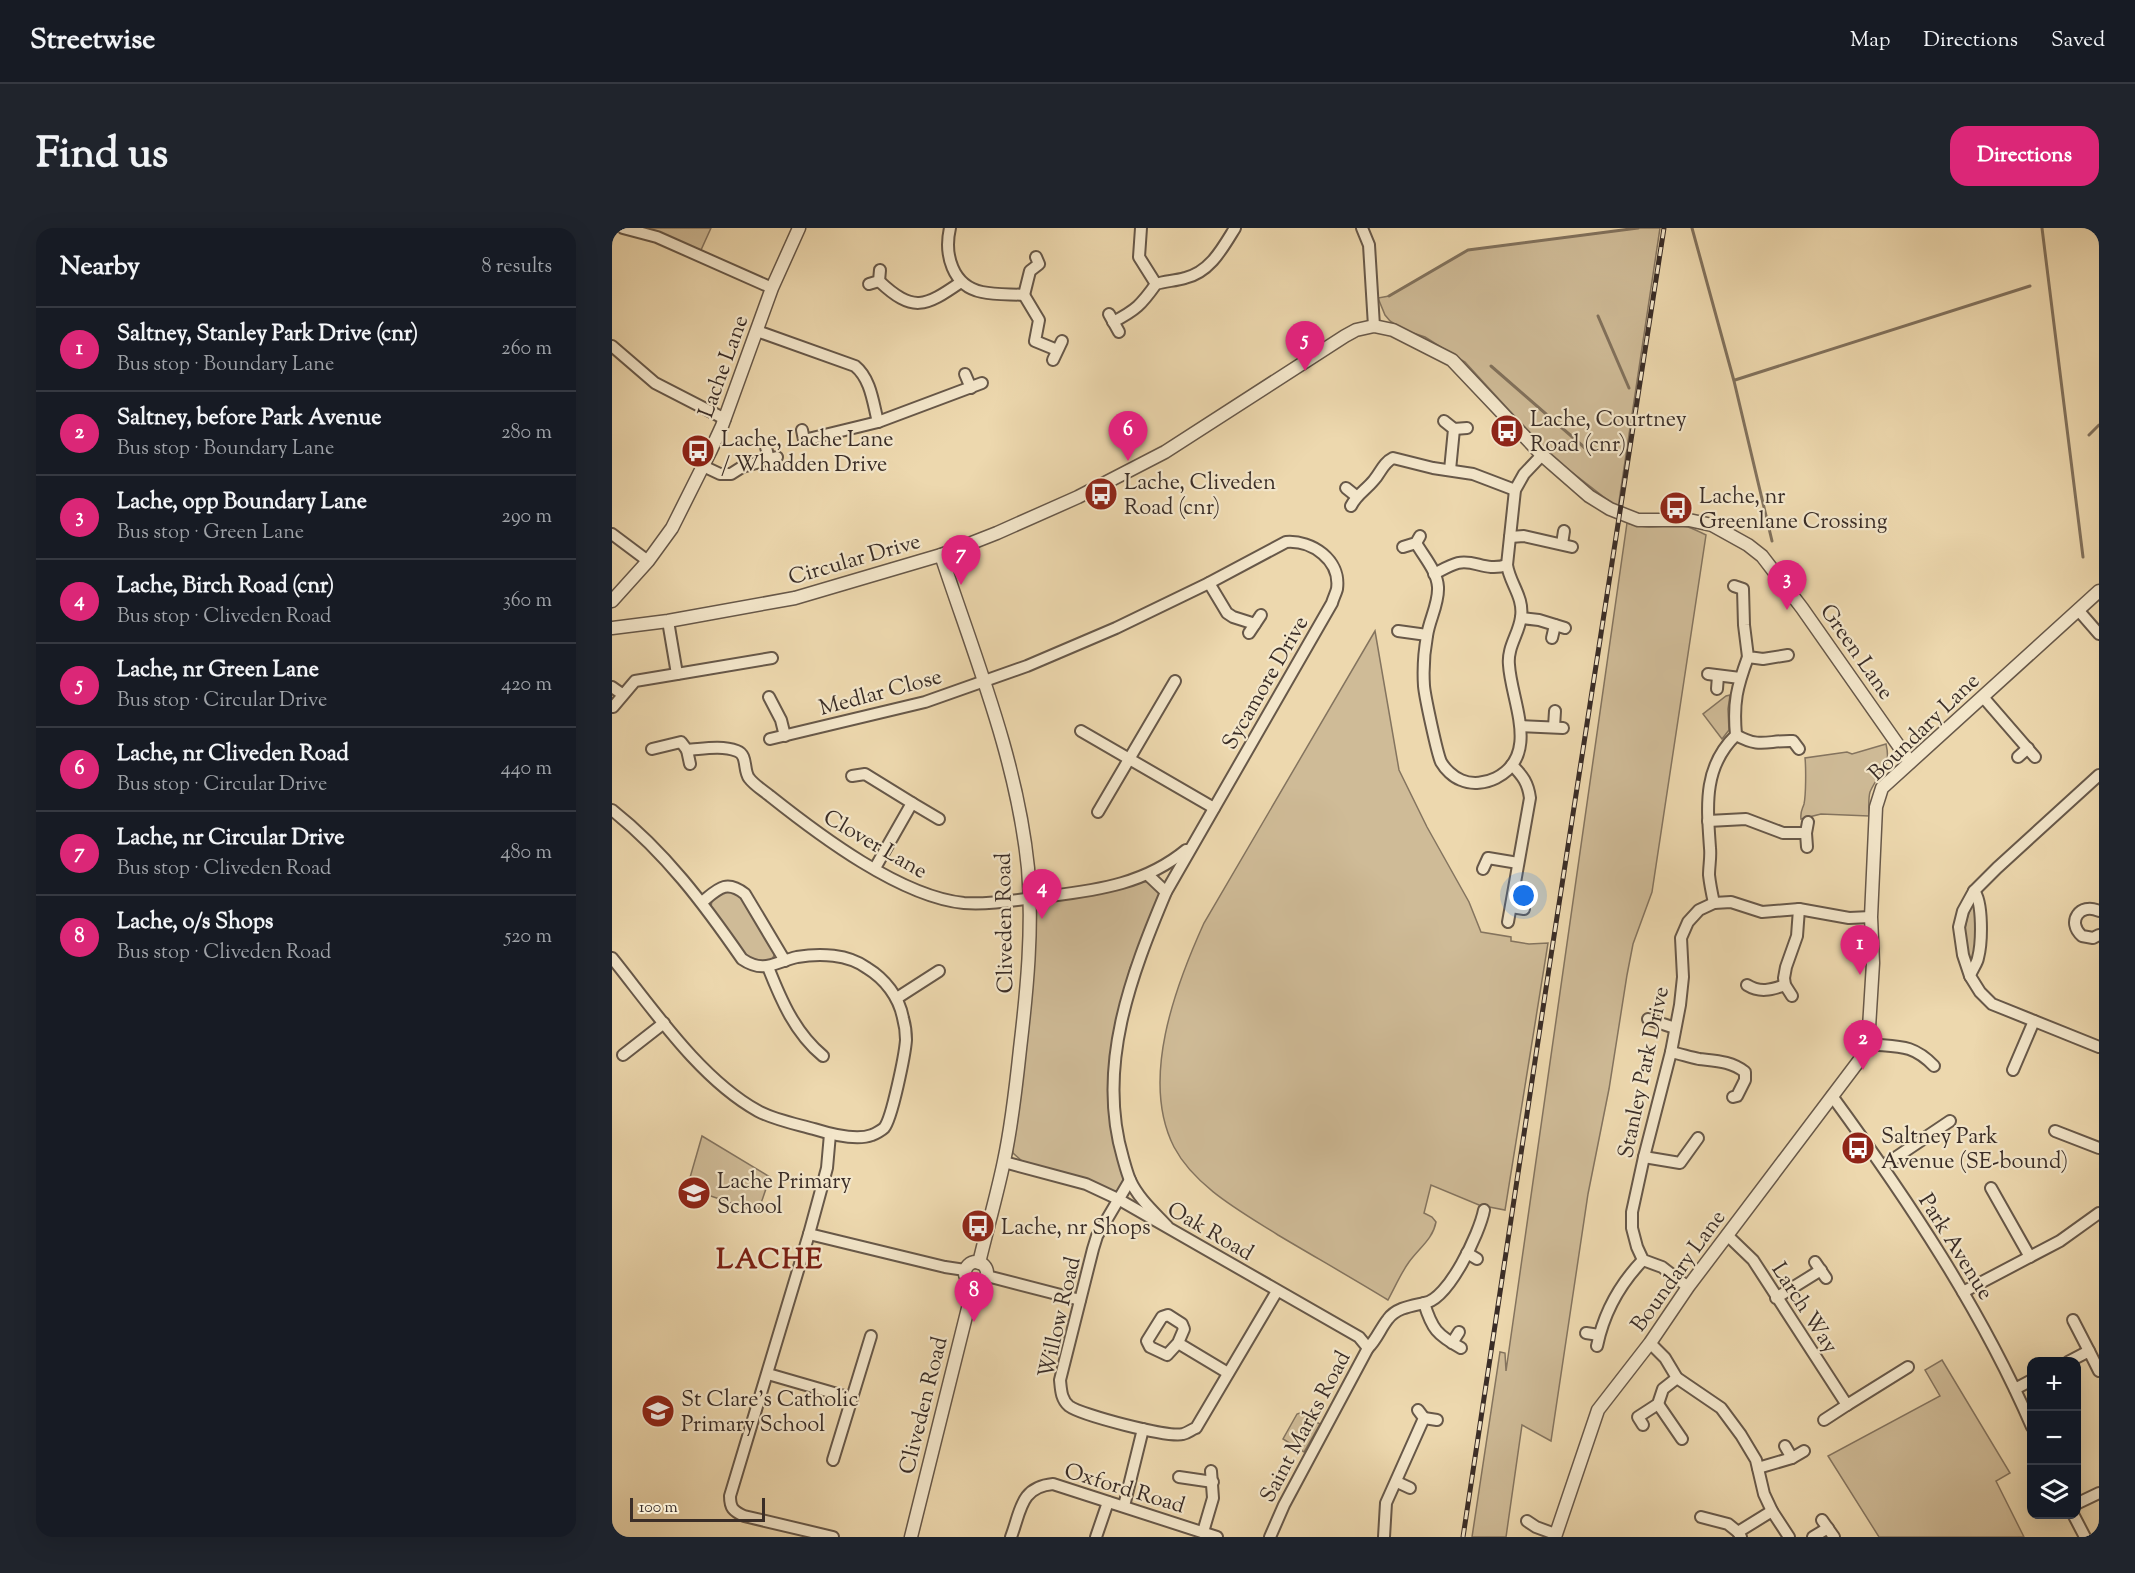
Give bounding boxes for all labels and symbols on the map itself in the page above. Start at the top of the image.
street label: Lache Lane [691,311,758,423]
pin: 5 [1286,322,1324,371]
place label: Lache, Courtney Road (cnr) [1530,405,1687,462]
pin: 6 [1108,412,1148,461]
bus stop icon: Lache, Courtney Road (cnr) [1489,413,1525,449]
place label: Lache, Lache Lane / Whadden Drive [721,425,893,482]
bus stop icon: Lache, Lache Lane / Whadden Drive [680,433,716,469]
place label: Lache, Cliveden Road (cnr) [1124,468,1276,525]
bus stop icon: Lache, Cliveden Road (cnr) [1083,476,1119,512]
place label: Lache, nr Greenlane Crossing [1699,482,1888,539]
bus stop icon: Lache, nr Greenlane Crossing [1658,490,1694,526]
street label: Circular Drive [785,527,925,595]
pin: 7 [942,536,980,585]
pin: 3 [1768,560,1806,610]
street label: Green Lane [1811,598,1900,707]
street label: Sycamore Drive [1215,611,1318,756]
street label: Medlar Close [816,662,946,726]
street label: Boundary Lane [1862,667,1988,790]
street label: Clover Lane [816,803,933,888]
street label: Cliveden Road [989,852,1023,994]
pin: 4 [1022,870,1062,919]
your location [1509,881,1538,910]
pin: 1 [1840,926,1880,975]
street label: Stanley Park Drive [1611,984,1679,1162]
pin: 2 [1844,1020,1882,1070]
place label: Saltney Park Avenue (SE-bound) [1881,1122,2068,1179]
bus stop icon: Saltney Park Avenue (SE-bound) [1840,1130,1876,1166]
place label: Lache Primary School [717,1167,851,1224]
school or university icon: Lache Primary School [676,1175,712,1211]
street label: Park Avenue [1909,1188,2000,1307]
street label: Oak Road [1160,1195,1259,1270]
street label: Boundary Lane [1624,1204,1735,1339]
bus stop icon: Lache, nr Shops [960,1208,996,1244]
place label: Lache, nr Shops [1001,1213,1151,1245]
district label: LACHE [716,1241,824,1281]
street label: Willow Road [1031,1254,1090,1381]
street label: Larch Way [1762,1257,1845,1360]
pin: 8 [954,1272,994,1322]
street label: Cliveden Road [892,1334,957,1478]
street label: Saint Marks Road [1253,1346,1360,1509]
place label: St Clare's Catholic Primary School [681,1385,858,1442]
school or university icon: St Clare's Catholic Primary School [640,1393,676,1429]
street label: Oxford Road [1060,1456,1188,1523]
scale bar [630,1495,765,1522]

